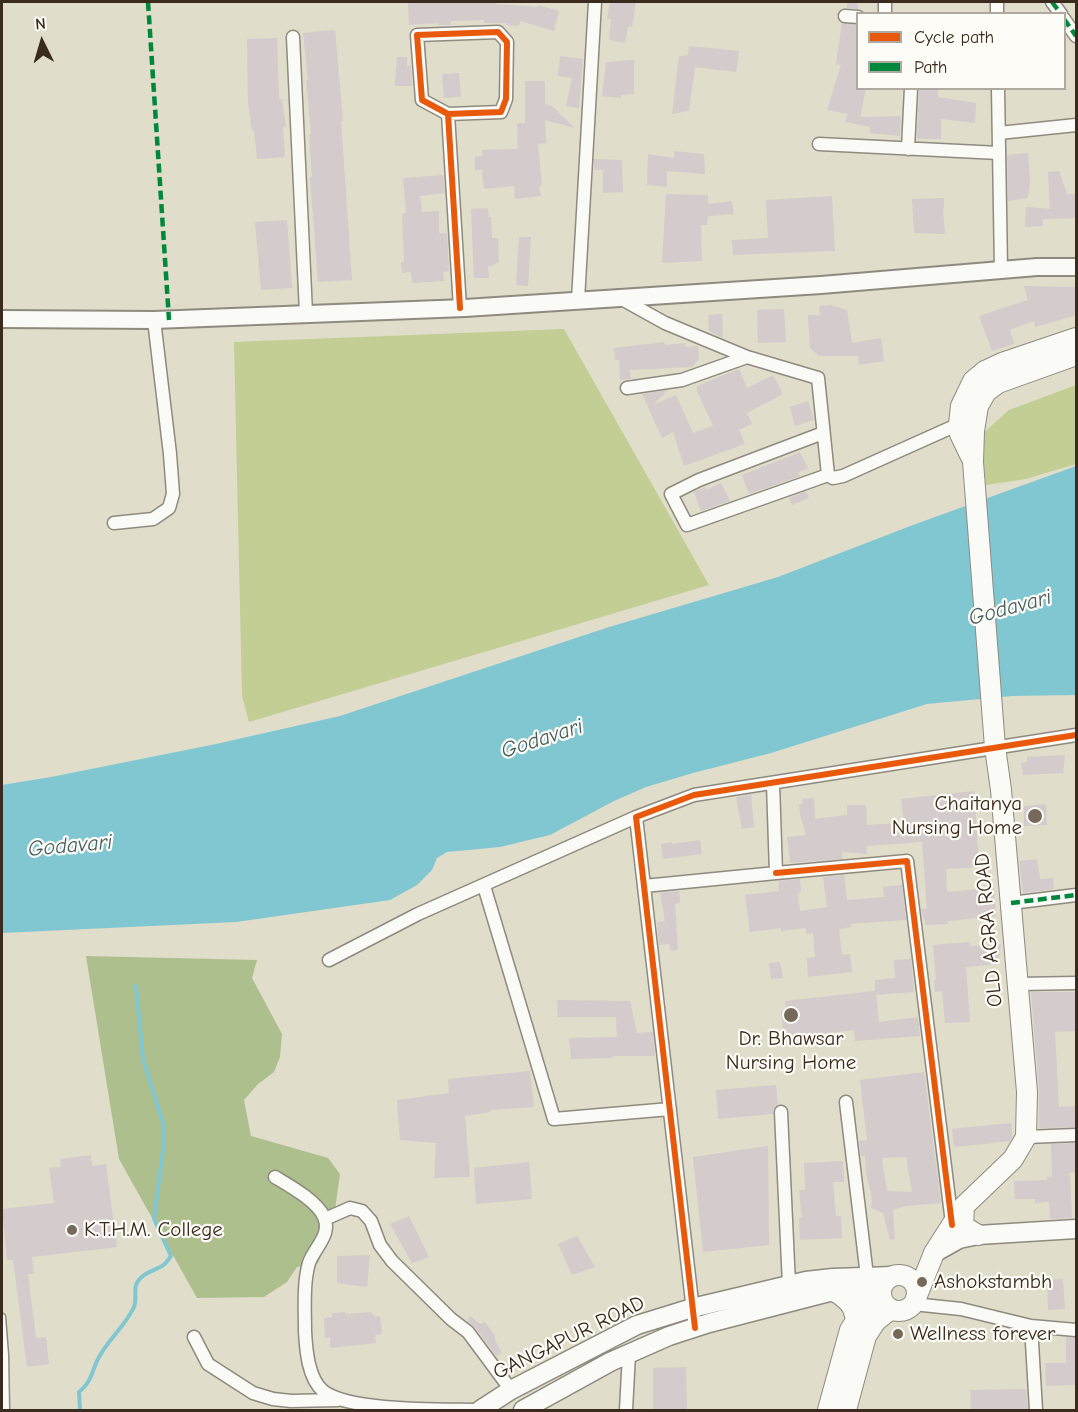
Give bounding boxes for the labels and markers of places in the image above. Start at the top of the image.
place label: Chaitanya Nursing Home [892,791,1022,841]
marker: Chaitanya Nursing Home [1026,807,1044,825]
marker: Dr. Bhawsar Nursing Home [782,1006,800,1024]
place label: Dr. Bhawsar Nursing Home [726,1026,856,1076]
place label: K.T.H.M. College [84,1217,223,1243]
marker: K.T.H.M. College [65,1223,79,1237]
place label: Ashokstambh [934,1269,1052,1295]
marker: Ashokstambh [915,1275,929,1289]
place label: Wellness forever [910,1321,1055,1347]
marker: Wellness forever [891,1327,905,1341]

